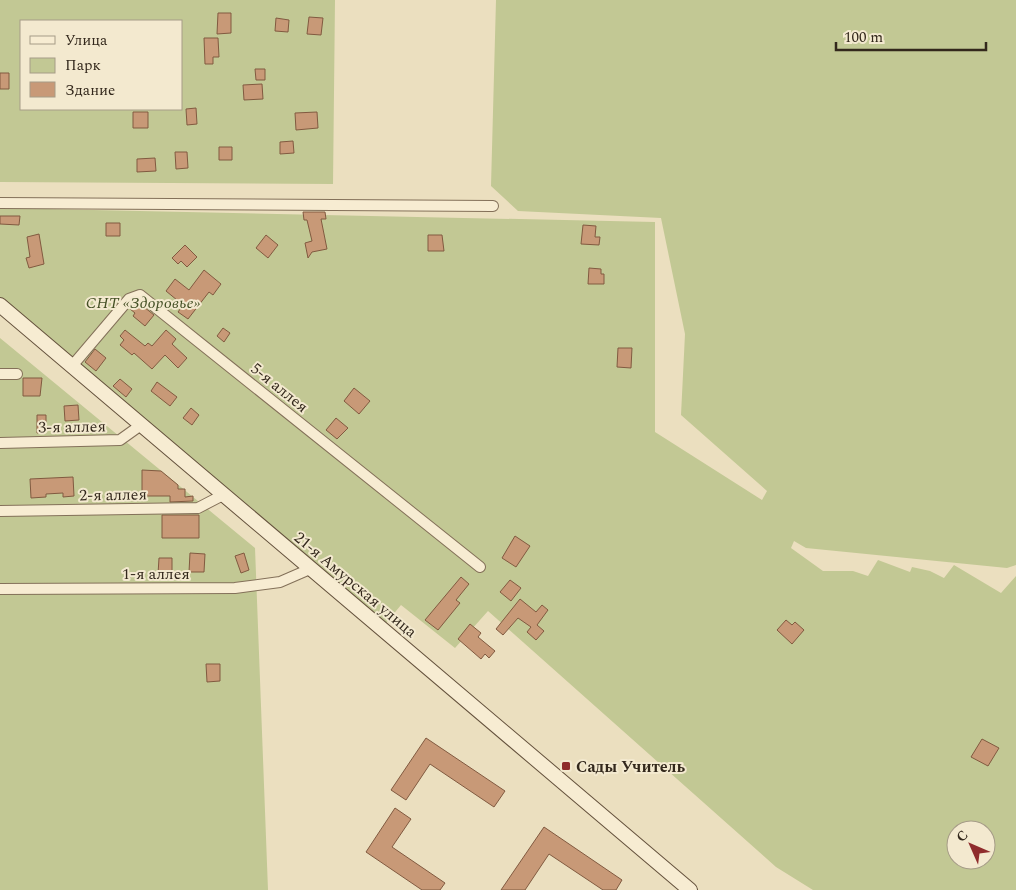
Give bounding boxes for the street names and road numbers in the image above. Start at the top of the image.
street label: 5-я аллея [245,357,313,418]
street label: 3-я аллея [38,414,106,440]
street label: 2-я аллея [79,482,147,508]
street label: 21-я Амурская улица [289,526,422,644]
street label: 1-я аллея [122,562,190,586]

